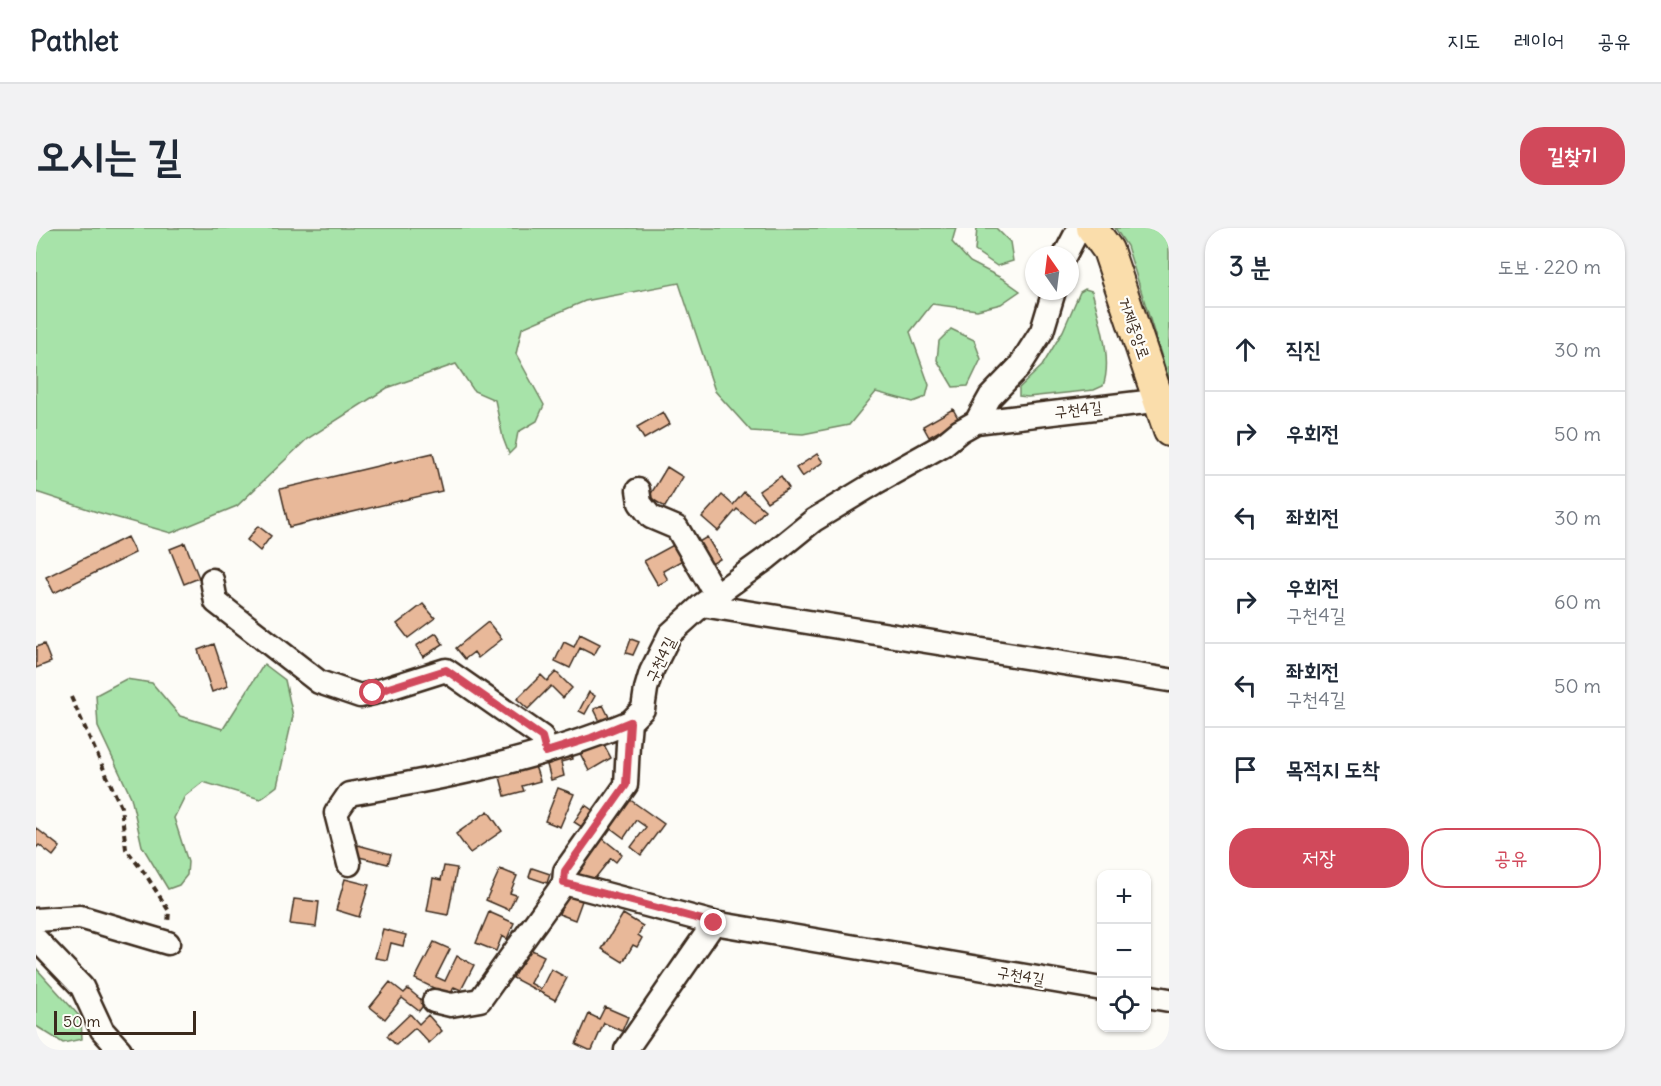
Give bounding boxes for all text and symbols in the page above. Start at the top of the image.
text: Pathlet [30,23,119,59]
text: 지도 [1447,27,1481,54]
text: 레이어 [1514,27,1564,54]
text: 공유 [1597,27,1631,54]
button: 길찾기 [1520,127,1625,185]
text: 오시는 길 [36,129,181,181]
north arrow [1025,246,1079,300]
text: 3 분 [1229,250,1271,283]
text: 도보 · 220 m [1497,254,1601,279]
street label: 거제중앙로 [1115,294,1155,362]
icon: ahead [1229,333,1262,366]
text: 직진 [1286,335,1321,363]
text: 30 m [1554,337,1601,362]
street label: 구천4길 [1053,397,1103,421]
icon: right [1229,417,1262,450]
text: 우회전 [1286,419,1339,447]
text: 50 m [1554,421,1601,446]
icon: left [1229,501,1262,534]
text: 좌회전 [1286,503,1339,531]
text: 30 m [1554,505,1601,530]
text: 우회전 [1286,573,1339,601]
icon: right [1229,585,1262,618]
text: 60 m [1554,589,1601,614]
text: 구천4길 [1286,602,1346,627]
street label: 구천4길 [641,633,680,685]
text: 좌회전 [1286,657,1339,685]
icon: left [1229,669,1262,702]
text: 50 m [1554,673,1601,698]
route start [359,679,385,705]
text: 구천4길 [1286,686,1346,711]
icon: arrive [1229,753,1262,786]
text: 목적지 도착 [1286,755,1380,783]
button: 저장 [1229,828,1409,888]
button: 공유 [1421,828,1601,888]
map controls [1097,870,1151,1032]
button: + [1097,870,1151,924]
route end [700,909,726,935]
button: − [1097,924,1151,978]
street label: 구천4길 [996,961,1046,989]
button: locate [1097,978,1151,1032]
scale bar [54,1008,196,1036]
text: 50 m [63,1011,101,1031]

